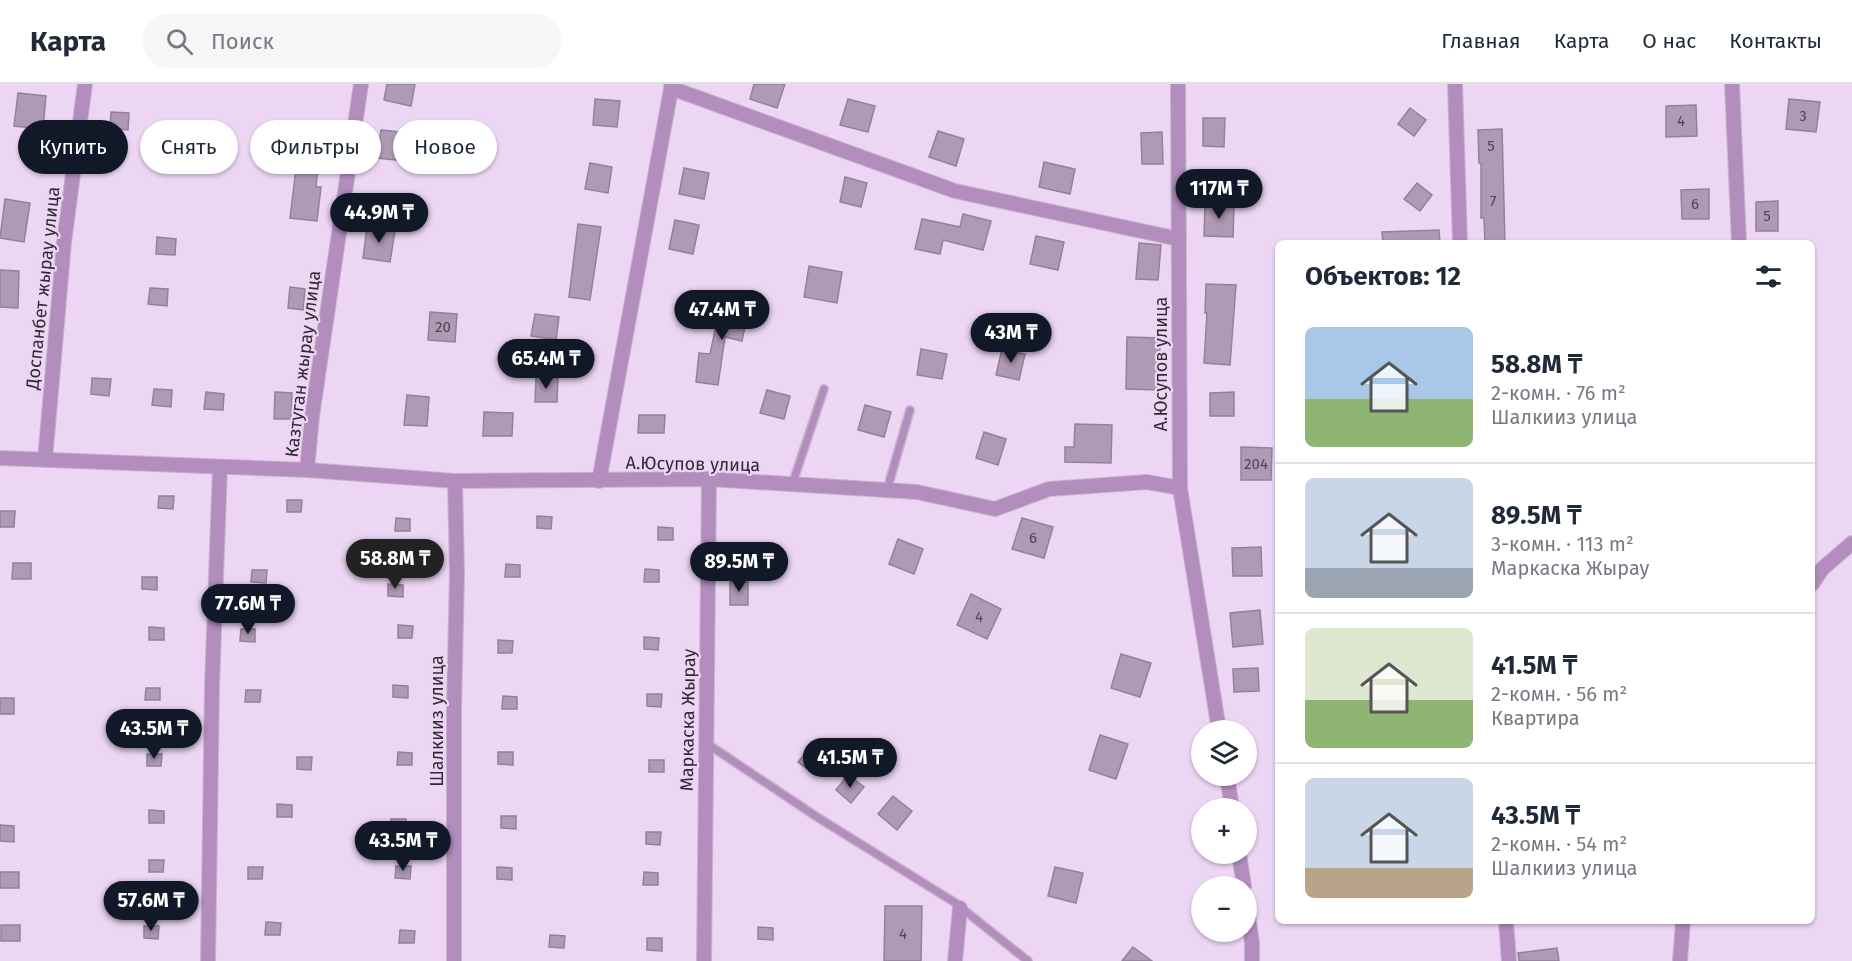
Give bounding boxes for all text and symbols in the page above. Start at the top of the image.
search box [142,14,562,68]
text: Карта [30,25,106,58]
icon: search [163,25,196,58]
text: Поиск [211,28,274,55]
text: Главная [1441,28,1521,54]
text: Карта [1554,28,1609,54]
text: О нас [1642,28,1696,54]
text: Контакты [1729,28,1822,54]
house number: 3 [1799,107,1807,125]
house number: 4 [1677,112,1685,130]
chip: Купить [18,120,128,174]
chip: Снять [140,120,238,174]
chip: Фильтры [250,120,381,174]
chip: Новое [393,120,497,174]
house number: 5 [1487,137,1495,155]
pin: 117M ₸ [1170,169,1268,220]
text: 117M ₸ [1190,176,1248,200]
street label: Доспанбет жырау улица [21,185,65,392]
house number: 7 [1490,192,1497,210]
pin: 44.9M ₸ [324,193,434,244]
house number: 6 [1691,195,1699,213]
text: 44.9M ₸ [344,200,414,224]
house number: 5 [1763,207,1771,225]
icon: filters [1752,260,1785,293]
text: Объектов: 12 [1305,261,1461,292]
street label: Казтуган жырау улица [281,269,325,459]
pin: 47.4M ₸ [667,290,777,341]
text: 47.4M ₸ [688,297,756,321]
street label: А.Юсупов улица [1150,297,1172,431]
pin: 43M ₸ [969,313,1053,364]
house number: 20 [435,318,451,336]
text: 43M ₸ [985,320,1037,344]
pin: 65.4M ₸ [491,339,601,390]
text: 65.4M ₸ [512,346,580,370]
text: 58.8M ₸ [1491,349,1582,380]
icon: home [1353,351,1425,423]
text: 2-комн. · 76 m² [1491,381,1626,405]
text: Шалкииз улица [1491,405,1637,429]
street label: А.Юсупов улица [626,452,760,476]
house number: 204 [1244,455,1268,473]
text: 89.5M ₸ [1491,500,1581,531]
icon: home [1353,502,1425,574]
house number: 6 [1029,529,1037,547]
text: 3-комн. · 113 m² [1491,532,1634,556]
pin: 58.8M ₸ [340,539,450,590]
pin: 89.5M ₸ [684,542,794,593]
text: 58.8M ₸ [360,546,430,570]
text: 89.5M ₸ [704,549,774,573]
text: Маркаска Жырау [1491,556,1649,580]
pin: 77.6M ₸ [193,584,303,635]
text: 77.6M ₸ [215,591,281,615]
house number: 4 [975,608,983,626]
street label: Маркаска Жырау [676,648,700,791]
text: 41.5M ₸ [1491,650,1577,681]
icon: home [1353,652,1425,724]
street label: Шалкииз улица [426,655,448,787]
text: 2-комн. · 56 m² [1491,682,1627,706]
text: Квартира [1491,706,1580,730]
pin: 43.5M ₸ [99,709,209,760]
text: 43.5M ₸ [120,716,188,740]
map controls [1191,720,1257,942]
button: layers [1191,720,1257,786]
pin: 41.5M ₸ [795,738,905,789]
text: 41.5M ₸ [817,745,883,769]
button: + [1191,798,1257,864]
text: 43.5M ₸ [1491,800,1580,831]
icon: home [1353,802,1425,874]
pin: 43.5M ₸ [348,821,458,872]
text: 43.5M ₸ [369,828,437,852]
text: 2-комн. · 54 m² [1491,832,1627,856]
text: Шалкииз улица [1491,856,1637,880]
button: − [1191,876,1257,942]
pin: 57.6M ₸ [96,881,206,932]
text: 57.6M ₸ [118,888,184,912]
house number: 4 [899,925,907,943]

